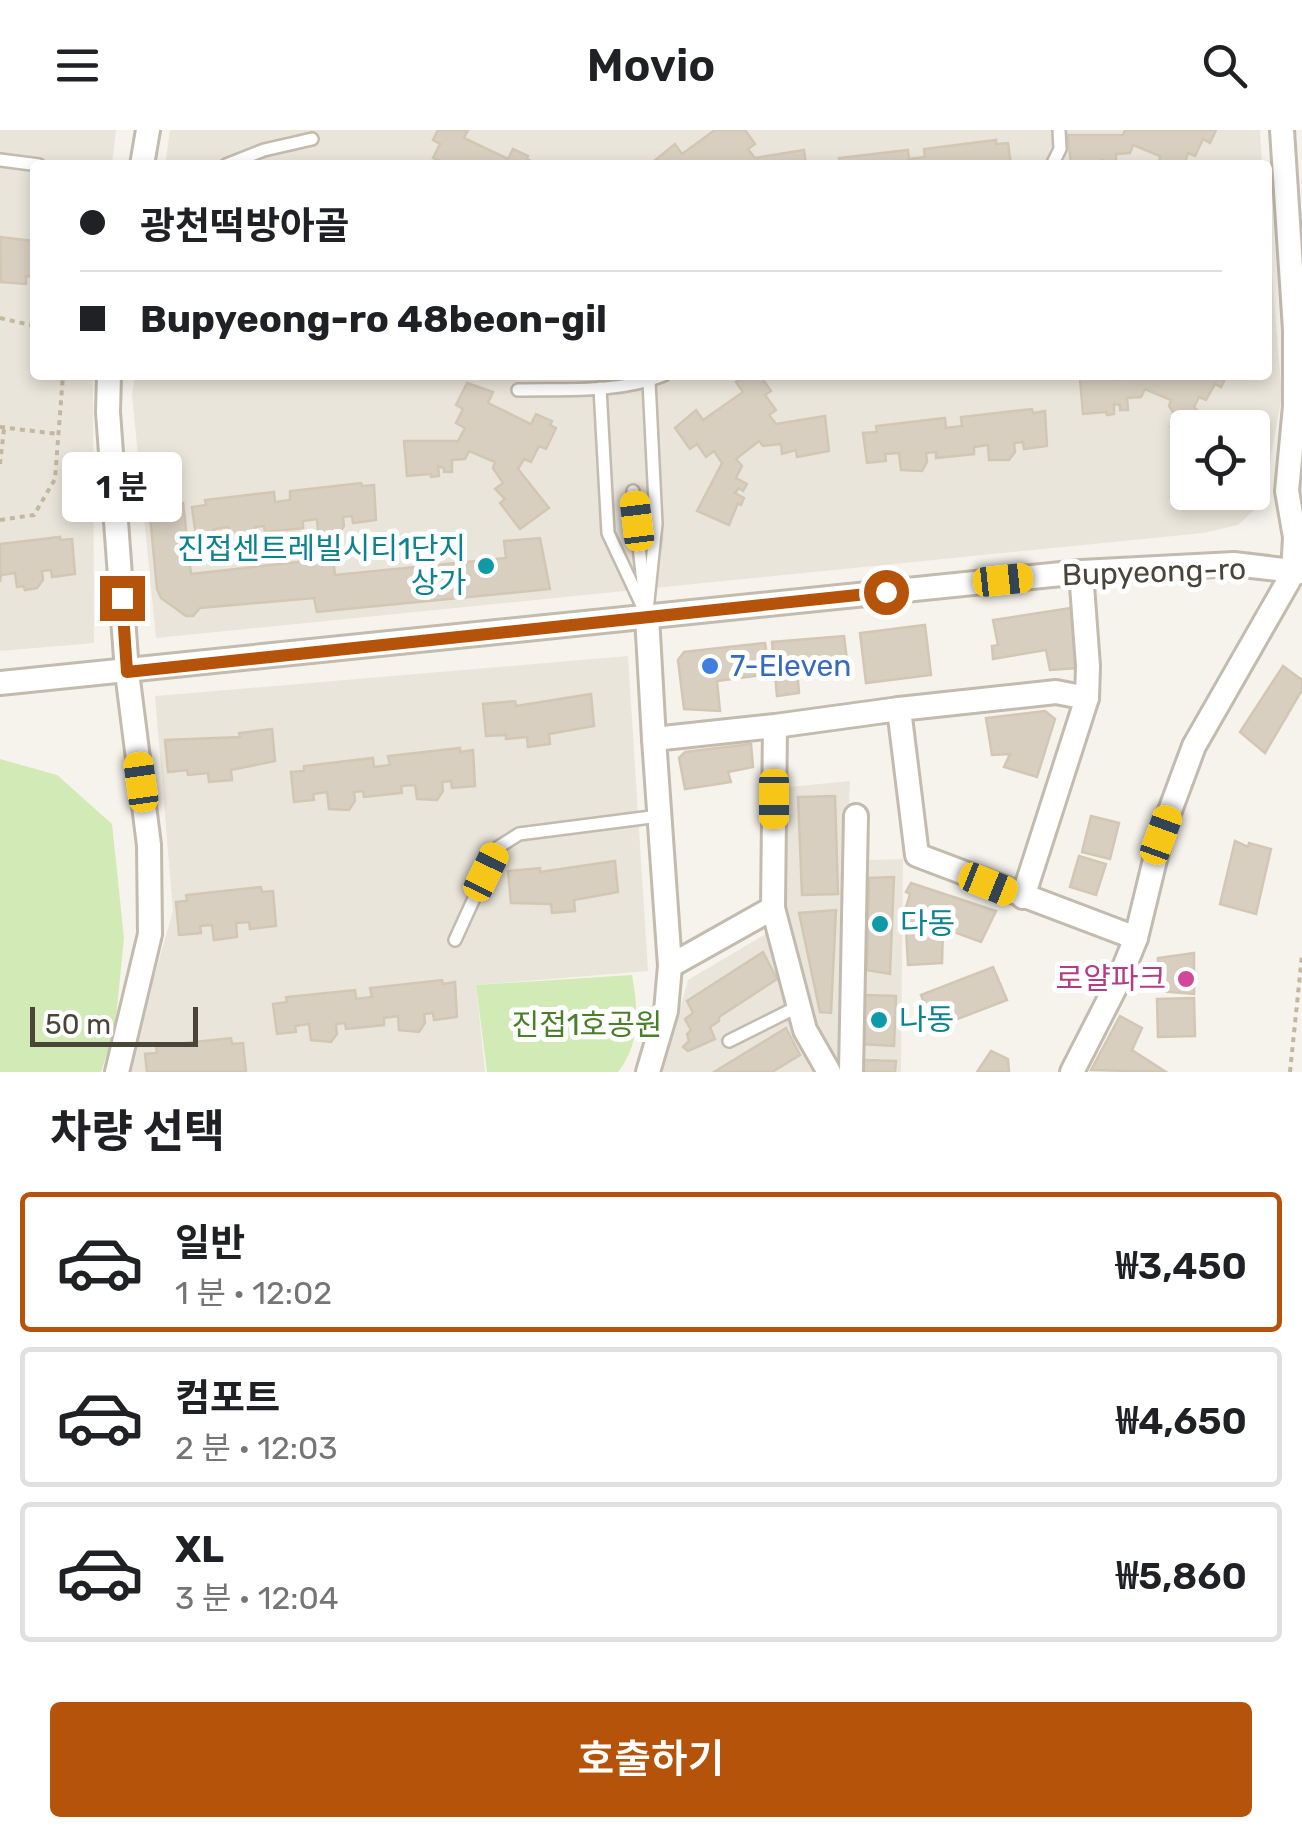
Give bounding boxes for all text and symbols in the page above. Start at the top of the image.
icon: menu [50,38,105,93]
icon: search [1197,38,1252,93]
text: Movio [587,39,715,92]
text: 광천떡방아골 [140,203,350,249]
text: Bupyeong-ro 48beon-gil [140,296,607,342]
map controls [1170,410,1270,510]
button: locate [1170,410,1270,510]
callout: 1 분 [62,453,182,523]
text: 1 분 [96,468,148,506]
car [618,489,656,553]
place label: 진접센트레빌시티1단지 상가 [177,531,466,601]
street label: Bupyeong-ro [1061,551,1247,593]
marker: 진접센트레빌시티1단지 상가 [475,555,497,577]
car [972,562,1034,598]
route start [864,570,909,615]
route end [100,576,145,621]
place label: 7-Eleven [730,648,851,684]
marker: 7-Eleven [699,655,721,677]
car [122,750,160,814]
car [759,769,789,829]
car [1137,802,1185,868]
car [459,838,513,906]
car [955,859,1021,909]
place label: 다동 [900,906,955,942]
marker: 다동 [869,913,891,935]
place label: 로얄파크 [1056,961,1166,997]
marker: 로얄파크 [1175,968,1197,990]
scale bar [30,1002,198,1046]
place label: 나동 [899,1002,954,1038]
park label: 진접1호공원 [512,1007,662,1043]
text: 50 m [45,1008,111,1041]
marker: 나동 [868,1009,890,1031]
text: 차량 선택 [50,1105,225,1158]
icon: car [55,1217,145,1307]
text: 일반 [175,1220,245,1266]
text: ₩3,450 [1116,1243,1247,1289]
text: 1 분 · 12:02 [175,1274,332,1312]
icon: car [55,1372,145,1462]
text: 컴포트 [175,1375,280,1421]
text: ₩4,650 [1116,1398,1247,1444]
text: 2 분 · 12:03 [175,1429,338,1467]
text: XL [175,1526,224,1572]
icon: car [55,1527,145,1617]
text: ₩5,860 [1116,1553,1247,1599]
text: 3 분 · 12:04 [175,1579,339,1617]
button: 호출하기 [50,1702,1252,1817]

